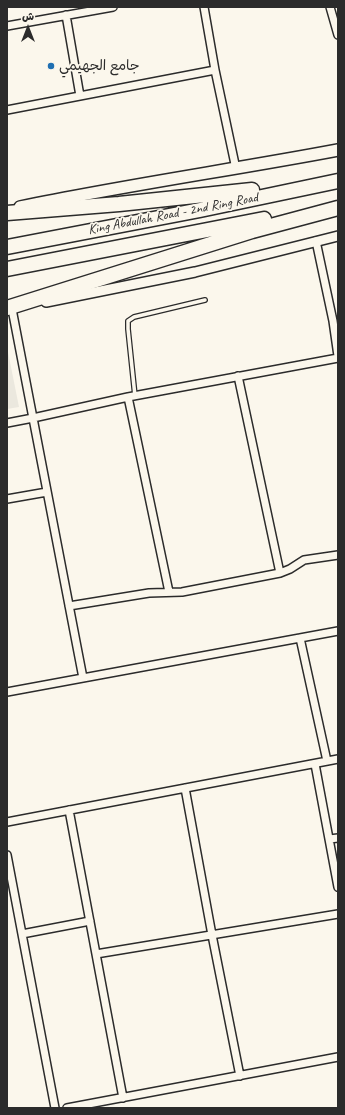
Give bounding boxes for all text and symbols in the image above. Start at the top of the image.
north arrow [8,8,48,48]
text: ش [22,9,34,23]
place label: جامع الجهيمي [59,58,139,74]
marker: جامع الجهيمي [46,61,56,71]
street label: King Abdullah Road - 2nd Ring Road [87,189,259,239]

